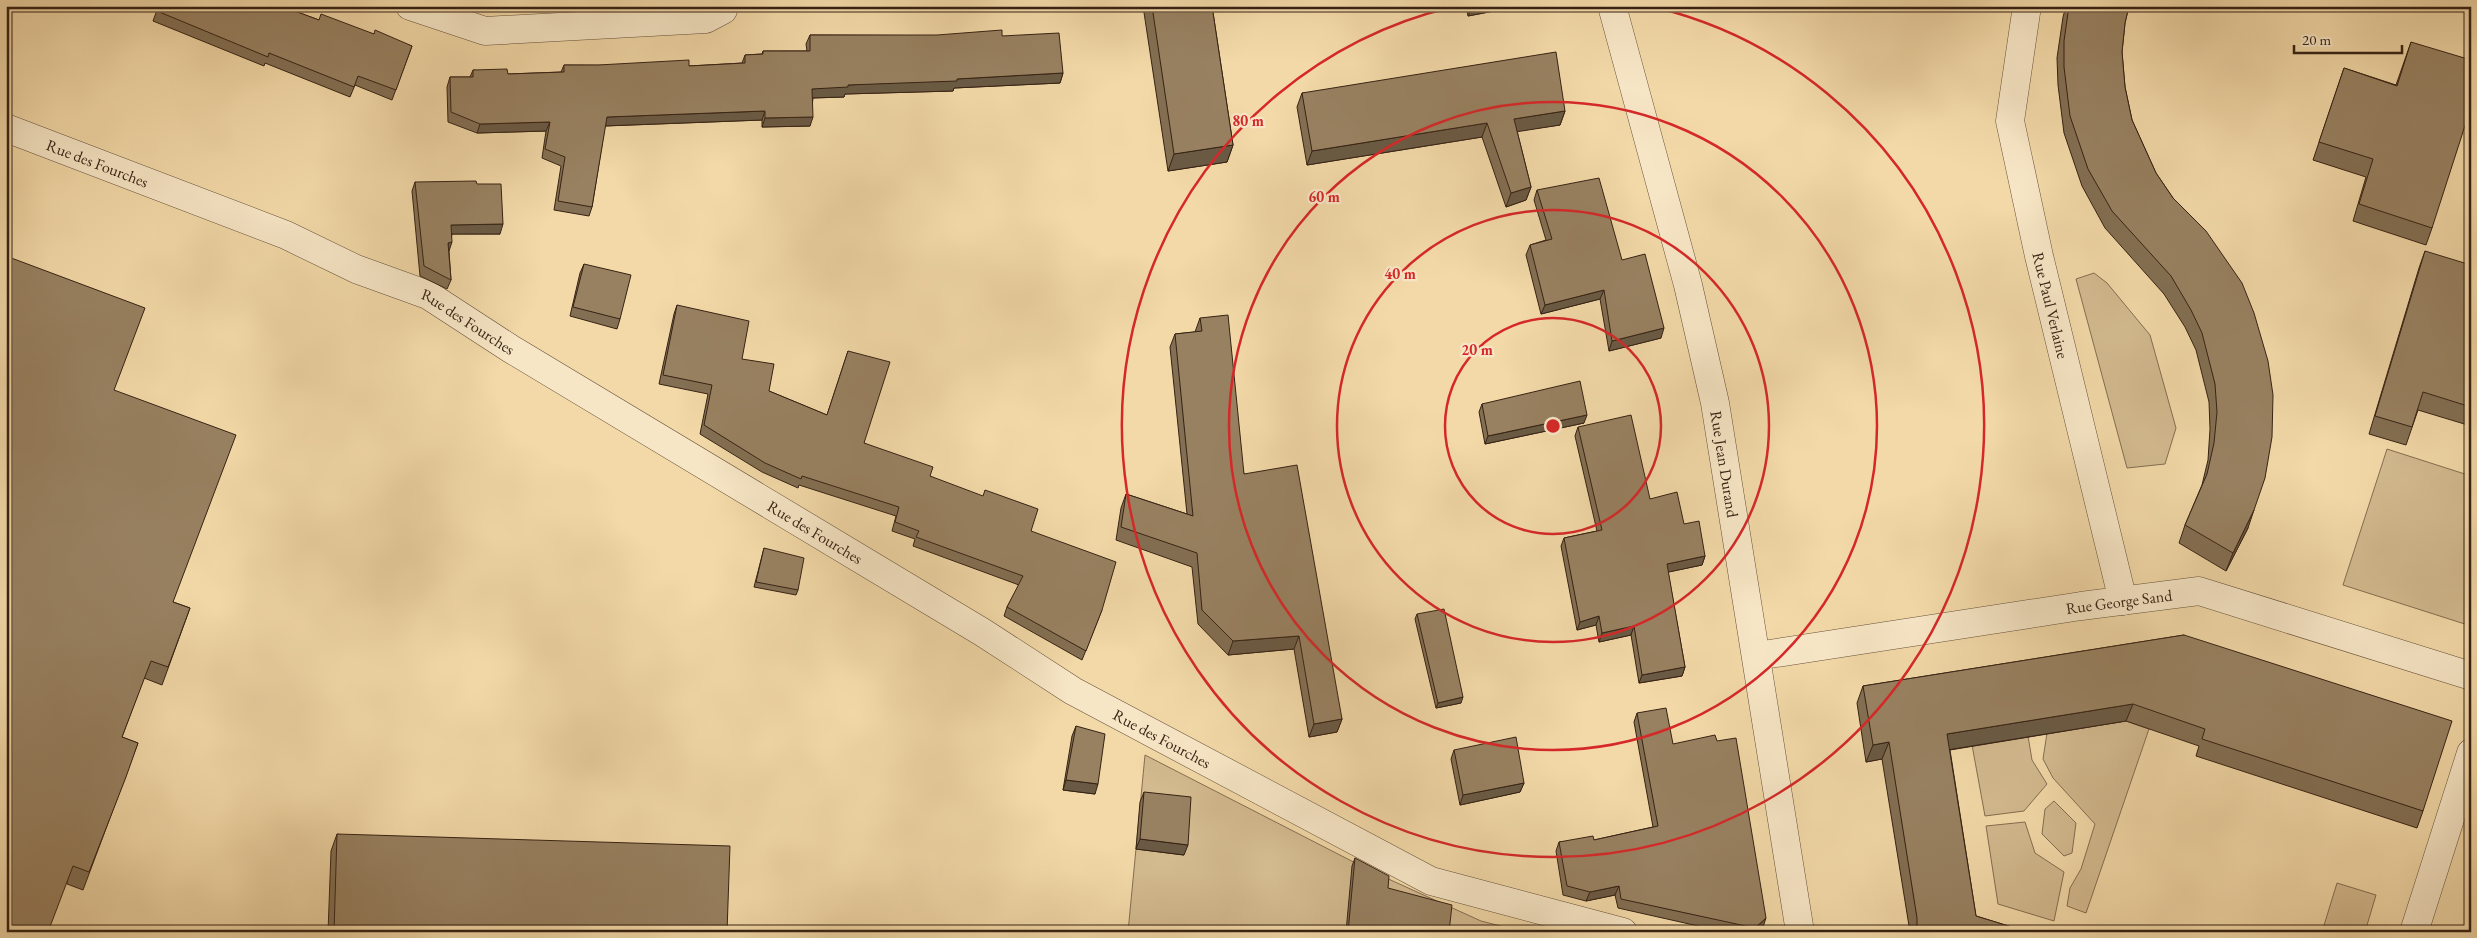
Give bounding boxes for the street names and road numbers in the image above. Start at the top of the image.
street label: Rue des Fourches [44,134,152,192]
street label: Rue Paul Verlaine [2028,250,2074,361]
street label: Rue des Fourches [419,283,519,359]
street label: Rue Jean Durand [1706,409,1744,520]
street label: Rue des Fourches [764,495,867,568]
street label: Rue George Sand [2064,584,2174,619]
street label: Rue des Fourches [1110,704,1215,773]

